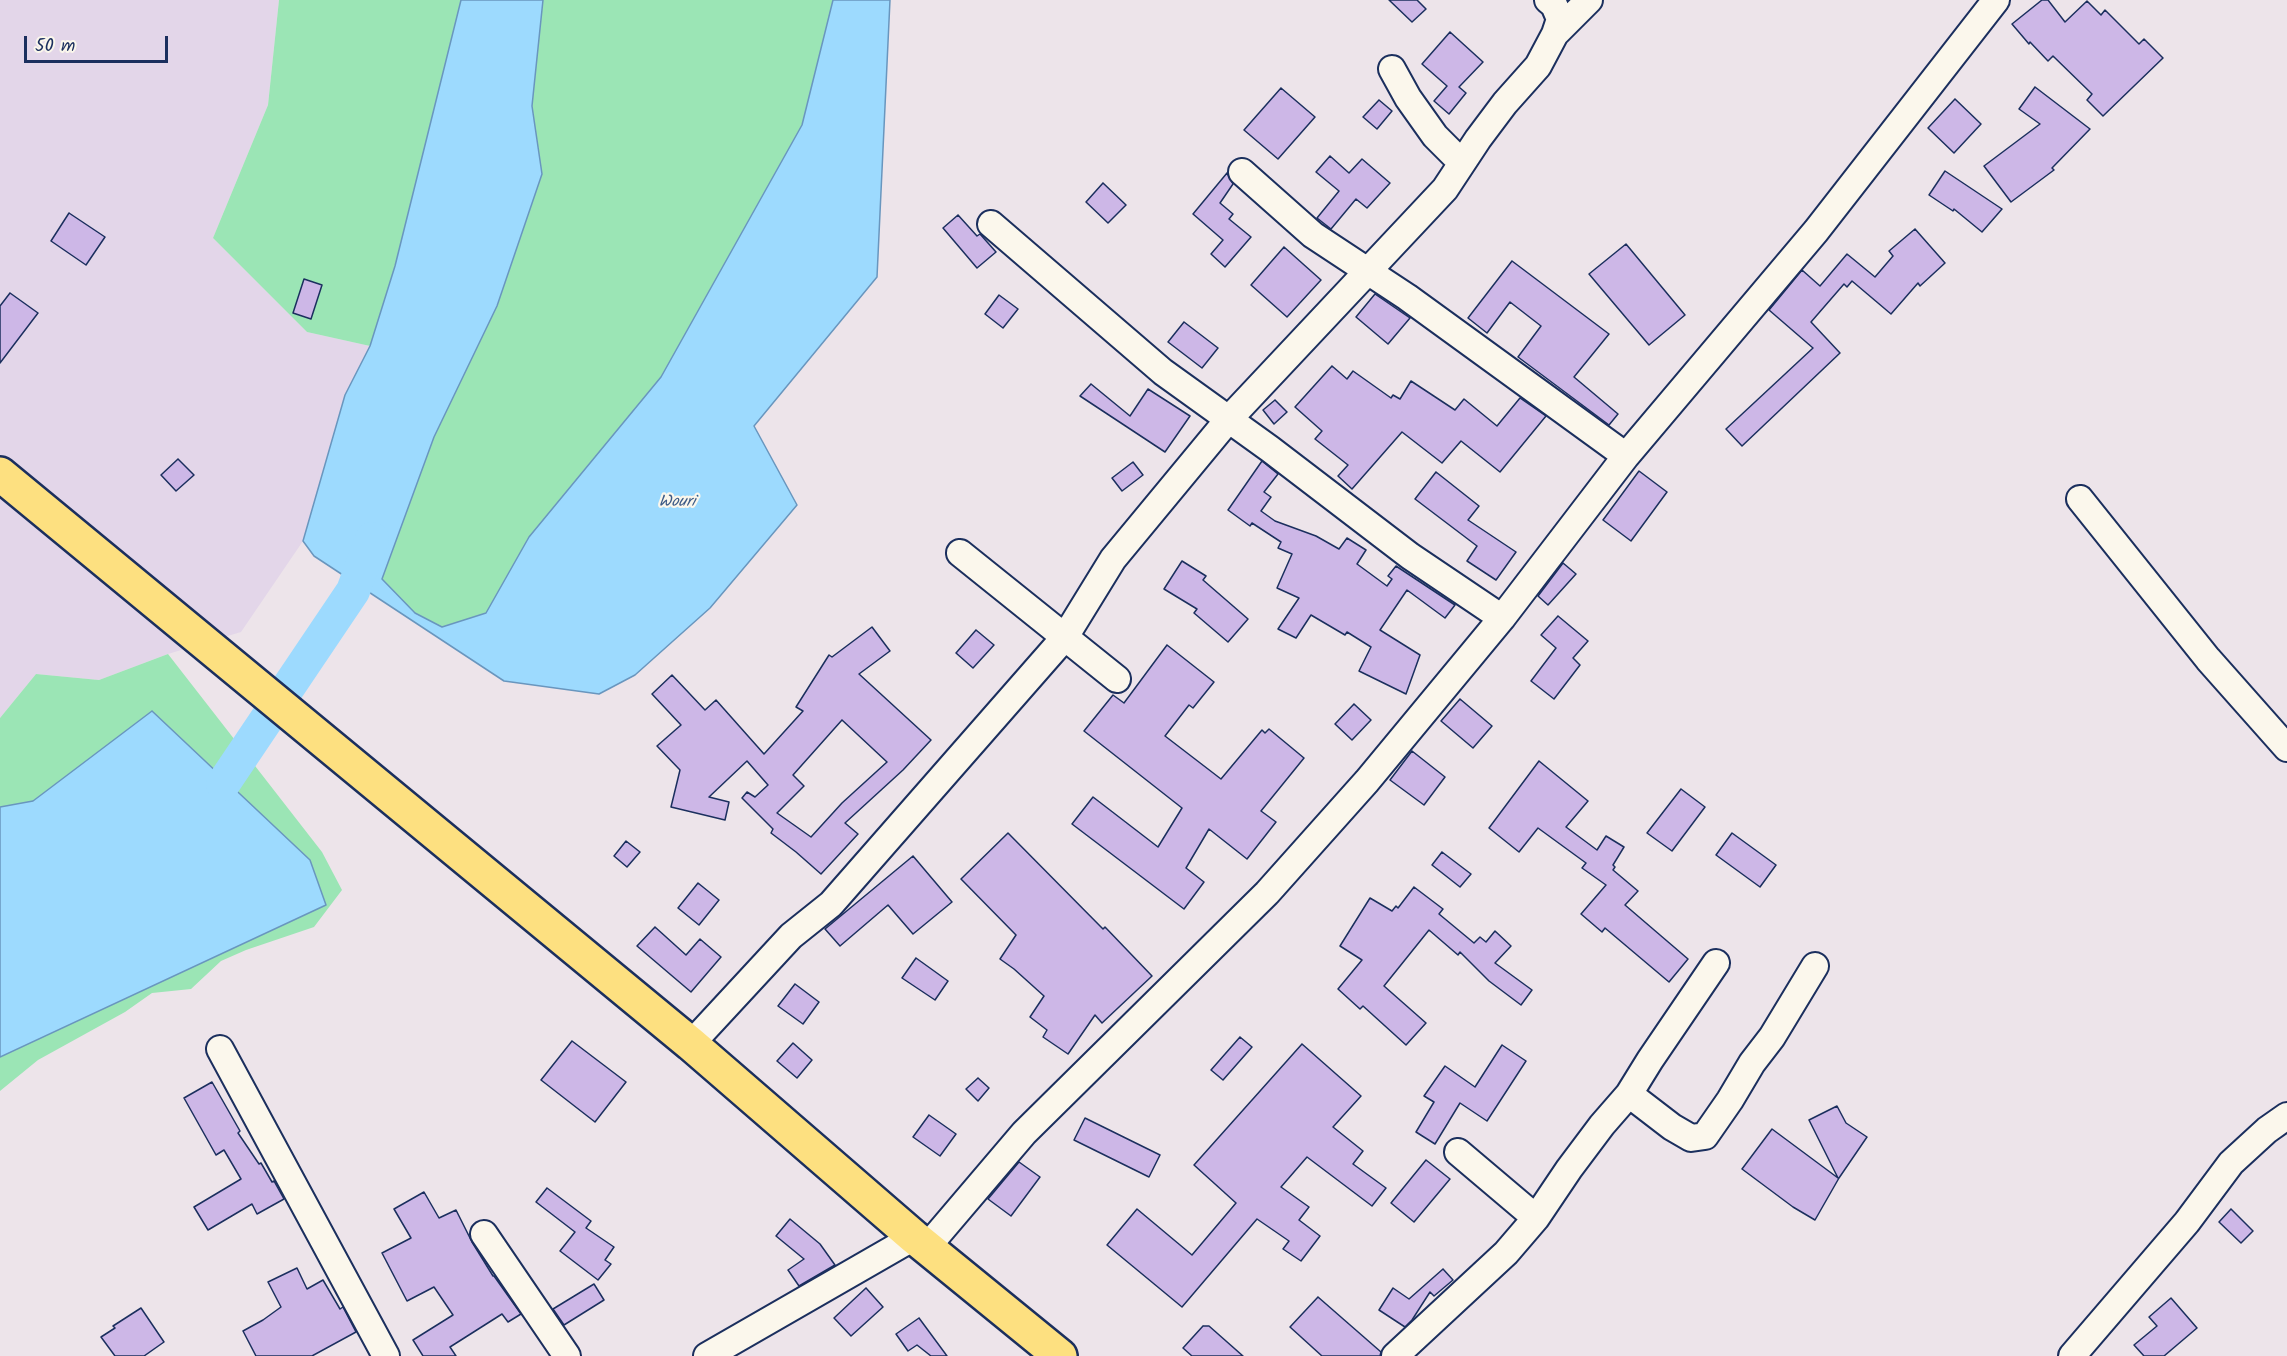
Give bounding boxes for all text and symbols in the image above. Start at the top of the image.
scale bar [27,24,171,62]
text: 50 m [35,32,75,61]
water label: Wouri [659,493,695,513]

